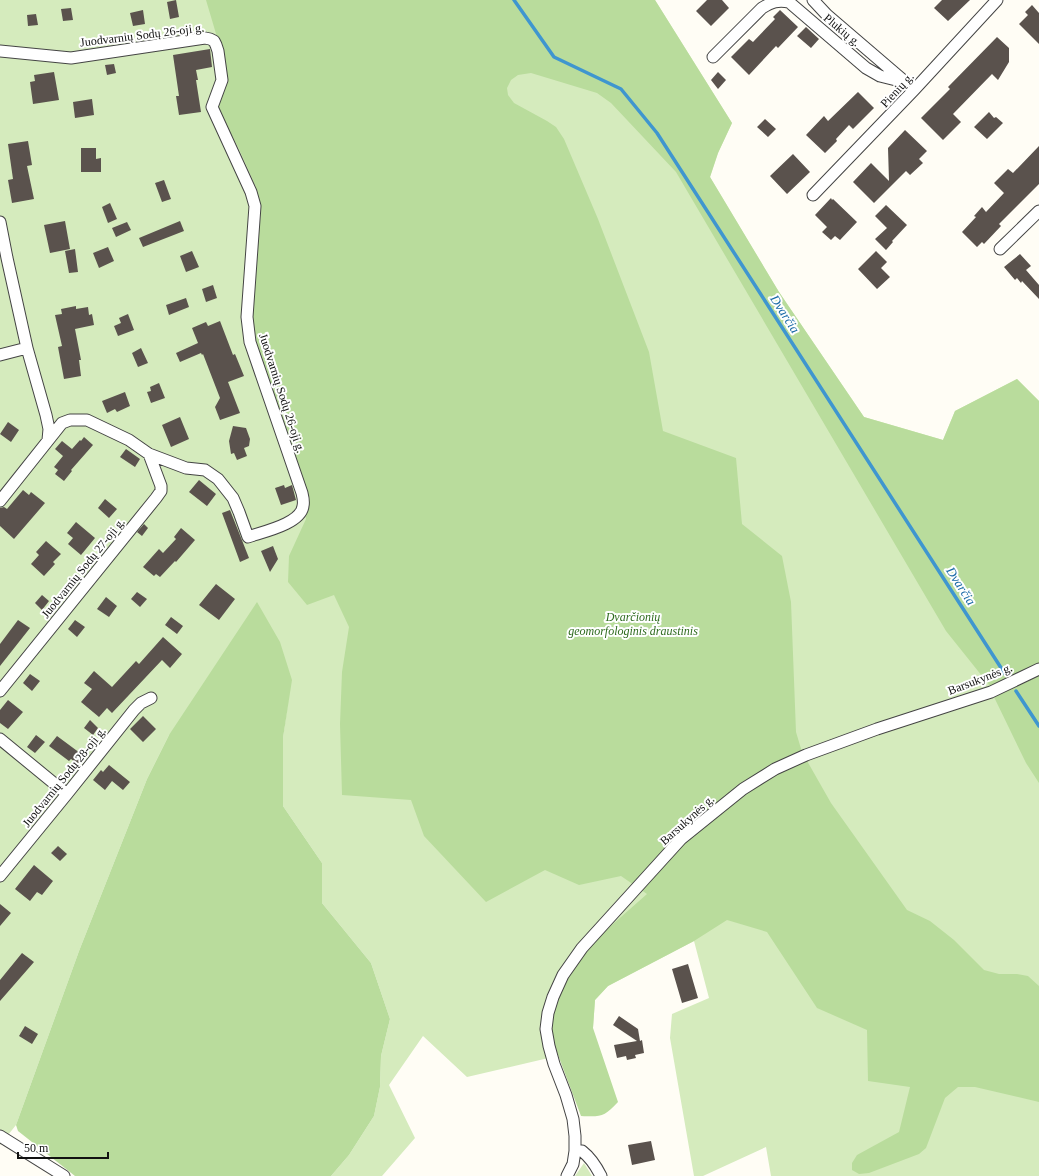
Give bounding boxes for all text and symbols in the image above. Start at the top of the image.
street label: Plukių g. [821,11,863,49]
street label: Juodvarnių Sodų 26-oji g. [79,20,205,50]
street label: Pienių g. [877,70,917,110]
water label: Dvarčia [767,291,803,336]
street label: Juodvarnių Sodų 26-oji g. [256,332,308,454]
street label: Juodvarnių Sodų 27-oji g. [38,515,128,621]
water label: Dvarčia [943,563,979,608]
park label: Dvarčionių geomorfologinis draustinis [568,610,698,638]
street label: Barsukynės g. [946,660,1014,698]
street label: Juodvarnių Sodų 28-oji g. [19,724,109,830]
street label: Barsukynės g. [657,792,717,848]
scale bar [18,1134,108,1160]
text: 50 m [24,1141,49,1155]

